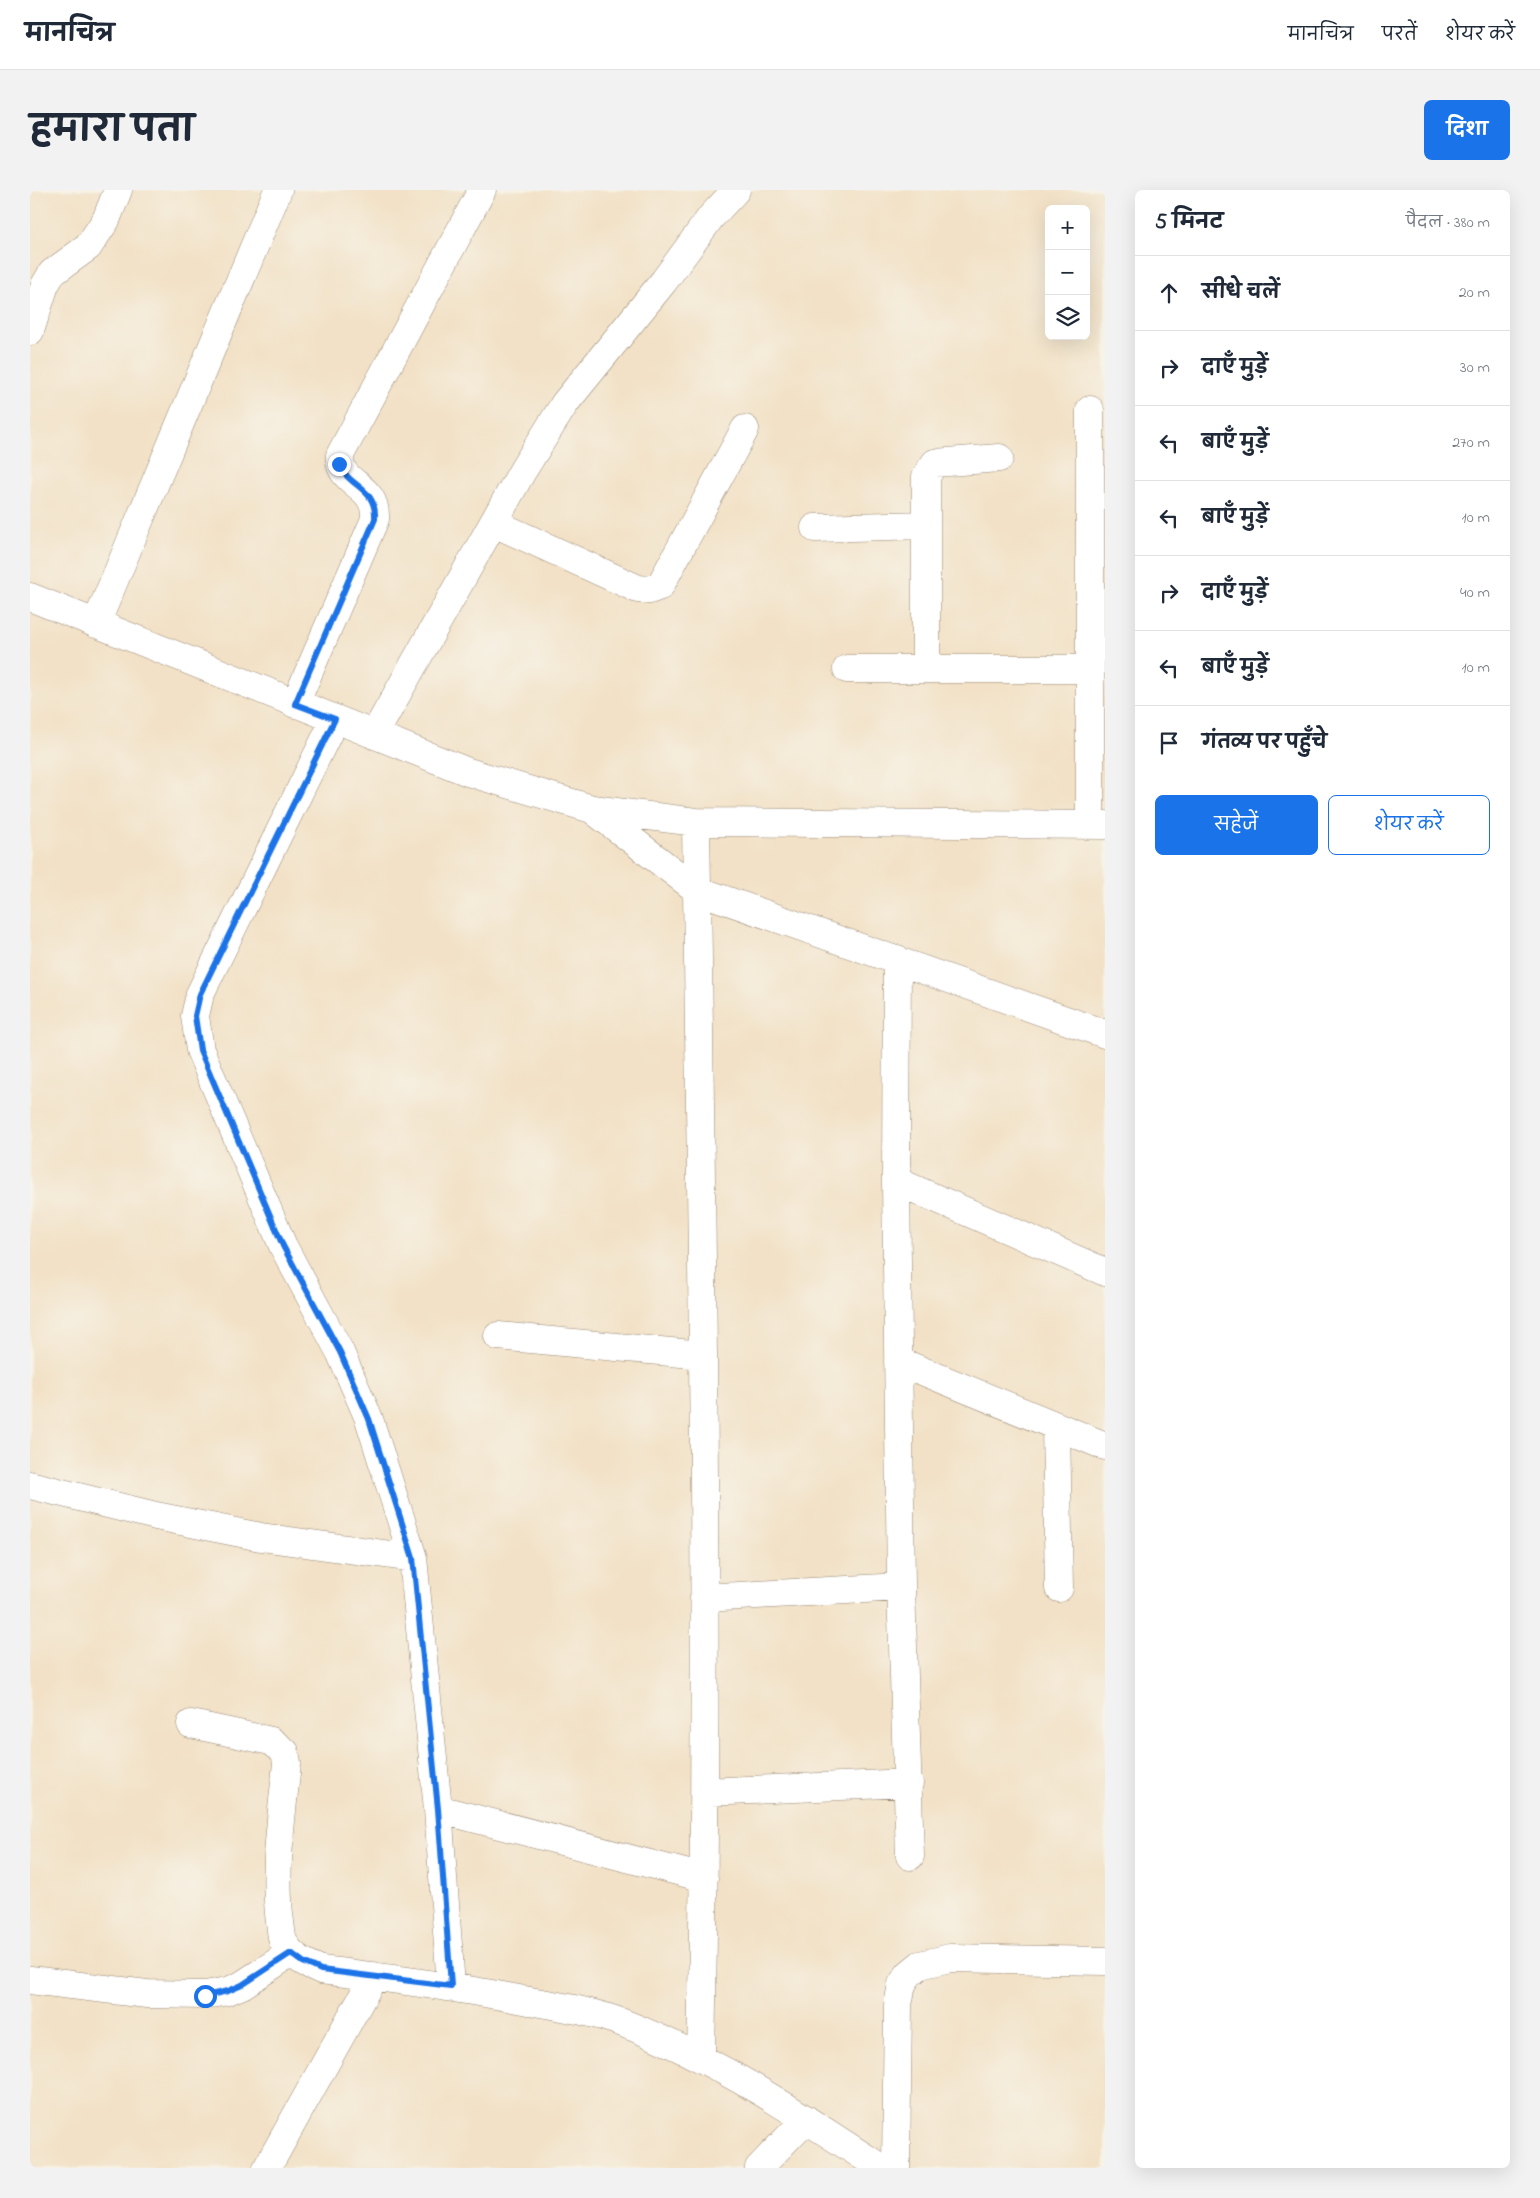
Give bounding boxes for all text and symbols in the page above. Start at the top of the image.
text: मानचित्र [25,18,114,53]
text: मानचित्र [1288,23,1354,49]
text: परतें [1382,23,1417,49]
text: शेयर करें [1445,23,1515,49]
button: दिशा [1424,100,1510,160]
text: हमारा पता [30,106,194,157]
map controls [1045,205,1090,340]
button: + [1045,205,1090,250]
text: 5 मिनट [1155,208,1223,238]
text: पैदल · 380 m [1406,211,1490,235]
button: − [1045,250,1090,295]
icon: ahead [1155,279,1183,307]
text: सीधे चलें [1202,280,1280,307]
text: 20 m [1459,281,1490,305]
button: layers [1045,295,1090,340]
icon: right [1155,354,1183,382]
text: दाएँ मुड़ें [1202,355,1268,382]
text: 30 m [1460,356,1490,380]
icon: left [1155,429,1183,457]
text: बाएँ मुड़ें [1202,430,1269,457]
text: 270 m [1452,431,1490,455]
route end [328,453,351,476]
icon: left [1155,504,1183,532]
text: बाएँ मुड़ें [1202,505,1269,532]
text: 10 m [1462,506,1490,530]
icon: right [1155,579,1183,607]
text: दाएँ मुड़ें [1202,580,1268,607]
text: 40 m [1460,581,1490,605]
icon: left [1155,654,1183,682]
text: बाएँ मुड़ें [1202,655,1269,682]
text: 10 m [1462,656,1490,680]
icon: arrive [1155,729,1183,757]
text: गंतव्य पर पहुँचे [1202,730,1327,757]
button: सहेजें [1155,795,1318,855]
button: शेयर करें [1328,795,1490,855]
route start [194,1985,217,2008]

